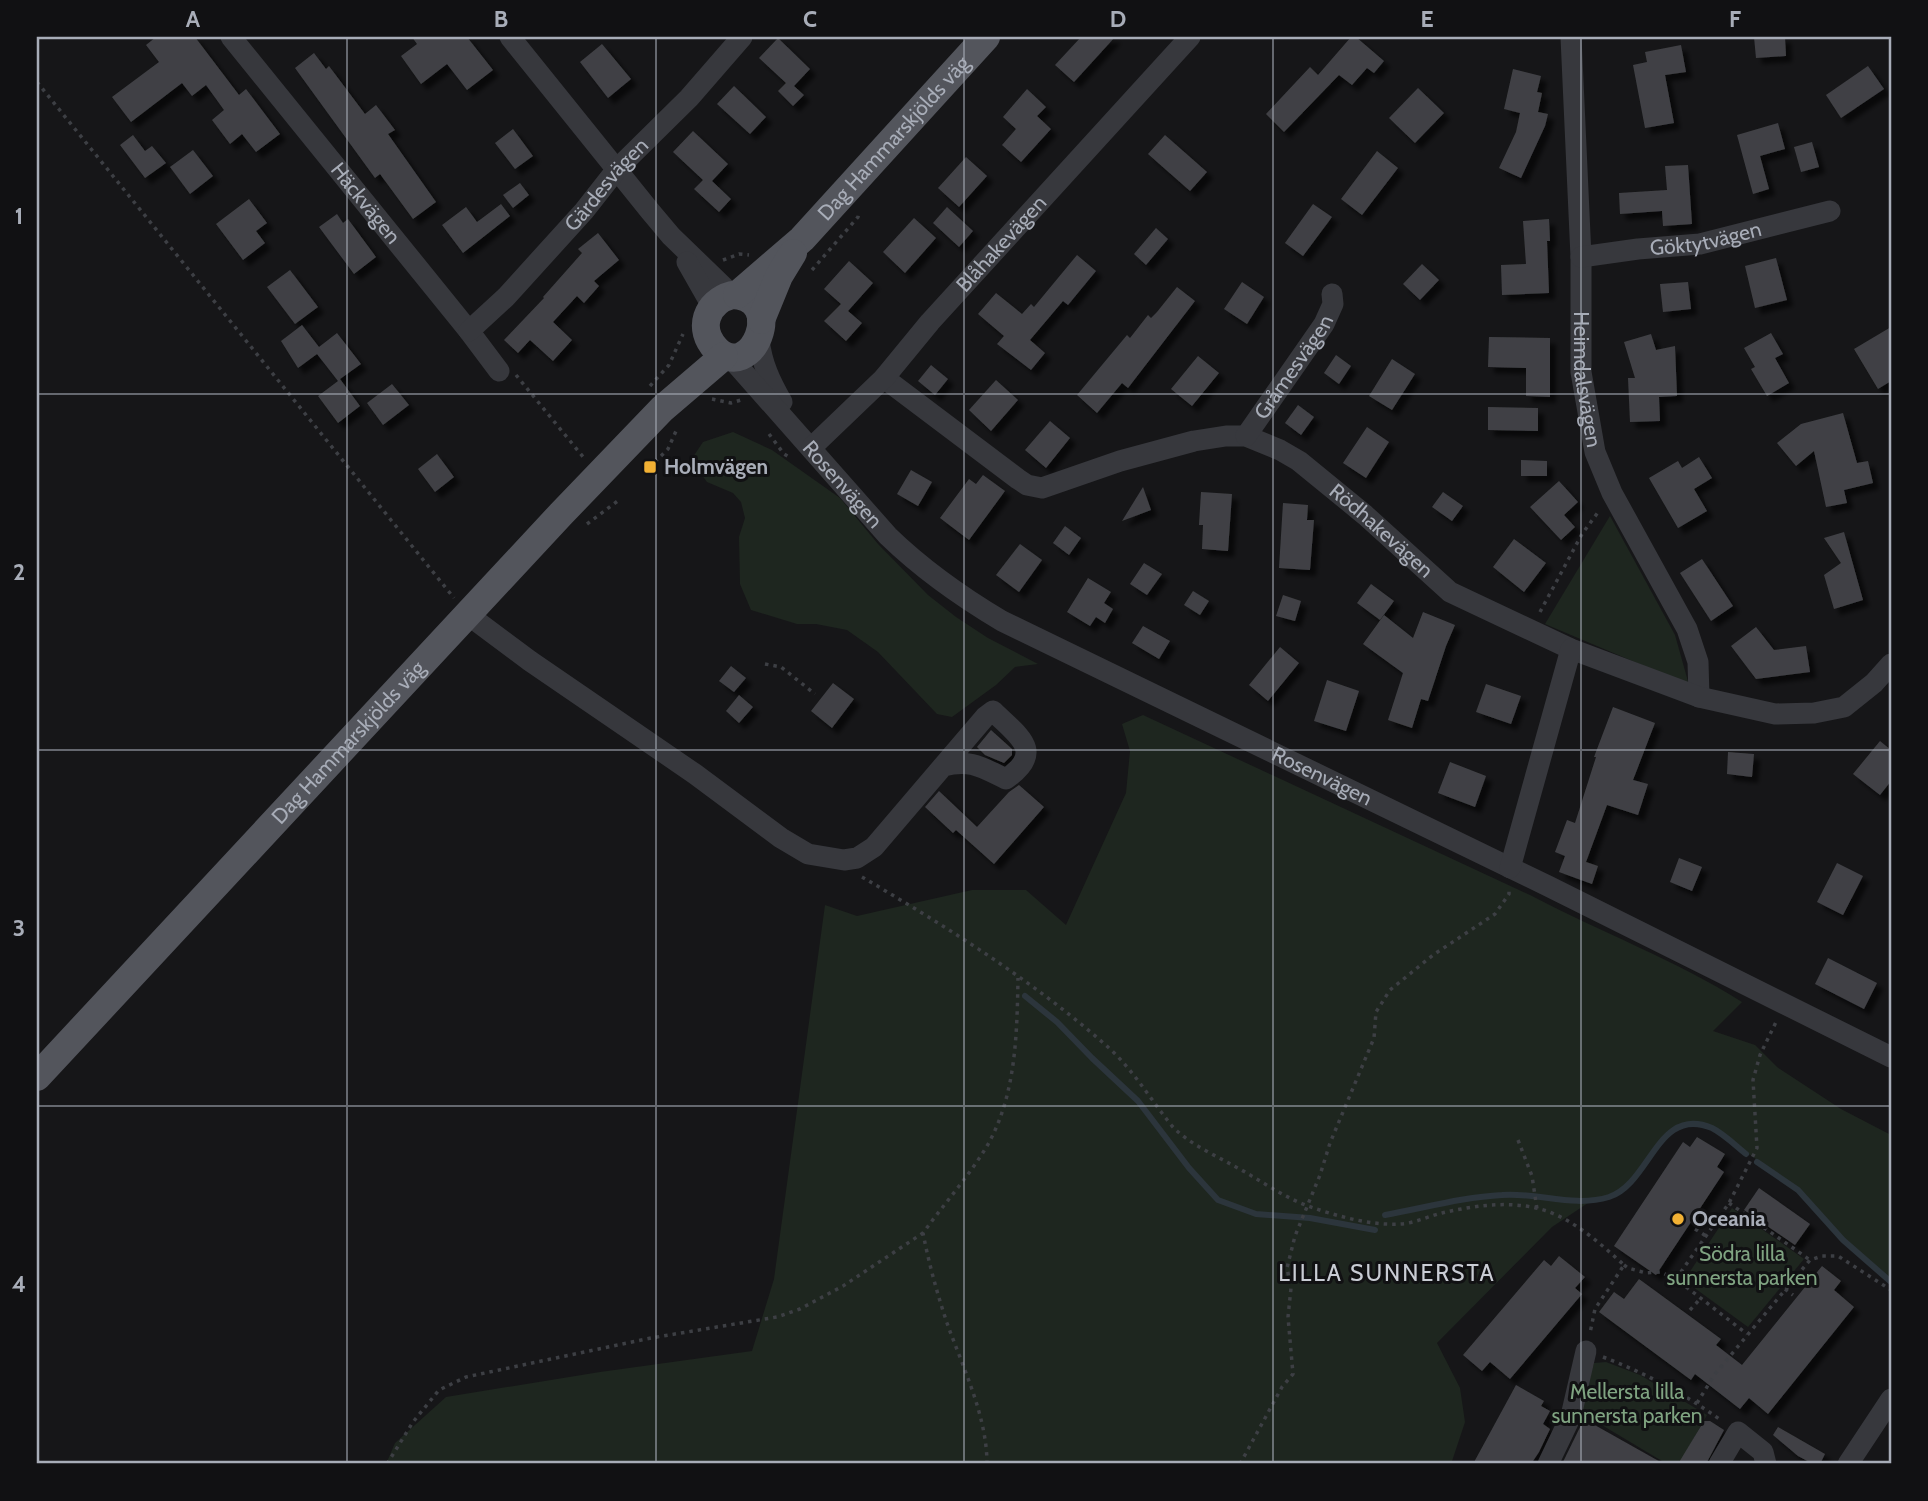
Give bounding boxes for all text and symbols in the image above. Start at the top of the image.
text: A [186,5,201,33]
text: B [494,5,508,33]
text: C [803,5,817,33]
text: D [1110,5,1126,33]
text: E [1420,5,1434,33]
text: F [1729,5,1741,33]
street label: Dag Hammarskjölds väg [812,50,975,225]
street label: Gärdesvägen [559,133,653,236]
street label: Häckvägen [326,157,406,249]
street label: Blåhakevägen [951,190,1051,297]
text: 1 [15,202,23,230]
street label: Göktytvägen [1649,216,1764,260]
street label: Gråmesvägen [1249,311,1338,424]
street label: Heimdalsvägen [1569,311,1607,449]
street label: Rosenvägen [798,435,888,533]
place label: Holmvägen [664,454,768,479]
marker: Holmvägen [642,459,658,475]
street label: Rödhakevägen [1325,478,1439,583]
text: 2 [13,558,25,586]
street label: Dag Hammarskjölds väg [266,655,430,829]
street label: Rosenvägen [1268,741,1376,811]
text: 3 [13,914,25,942]
place label: Oceania [1692,1206,1766,1231]
marker: Oceania [1670,1211,1686,1227]
park label: Södra lilla sunnersta parken [1667,1241,1818,1290]
district label: LILLA SUNNERSTA [1278,1259,1496,1287]
text: 4 [12,1270,26,1298]
park label: Mellersta lilla sunnersta parken [1552,1379,1703,1428]

